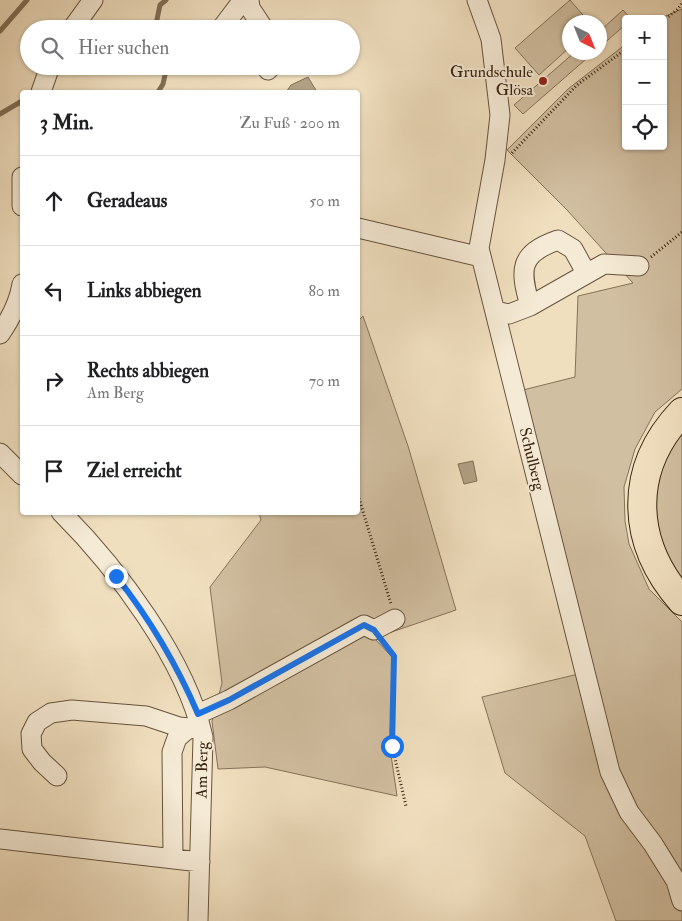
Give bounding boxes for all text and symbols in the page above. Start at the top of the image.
north arrow [562,15,607,60]
map controls [622,15,667,150]
button: + [622,15,667,60]
search box [20,20,360,75]
icon: search [38,34,66,62]
text: Hier suchen [78,36,169,60]
button: − [622,60,667,105]
place label: Grundschule Glösa [450,62,533,100]
marker: Grundschule Glösa [537,75,549,87]
button: locate [622,105,667,150]
text: 3 Min. [40,109,93,136]
text: Zu Fuß · 200 m [240,113,340,133]
icon: ahead [40,187,68,215]
text: Geradeaus [87,189,167,213]
text: 50 m [309,191,340,211]
icon: left [40,277,68,305]
text: Links abbiegen [87,279,201,303]
text: 80 m [309,281,340,301]
text: Rechts abbiegen [87,359,209,383]
icon: right [40,367,68,395]
text: 70 m [309,371,340,391]
text: Am Berg [87,383,144,403]
street label: Schulberg [515,425,550,494]
icon: arrive [40,457,68,485]
text: Ziel erreicht [87,459,182,483]
route end [105,565,128,588]
route start [381,735,404,758]
street label: Am Berg [191,740,213,800]

